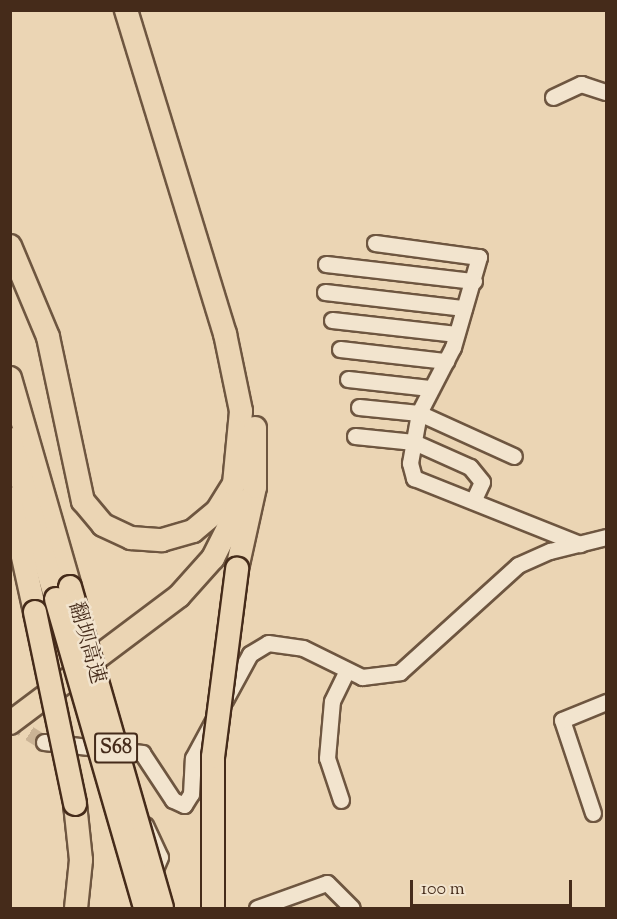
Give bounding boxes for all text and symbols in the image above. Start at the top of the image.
street label: 翻坝高速 [62,599,110,687]
road number: S68 [94,731,138,765]
scale bar [413,868,575,906]
text: 100 m [421,877,465,903]

